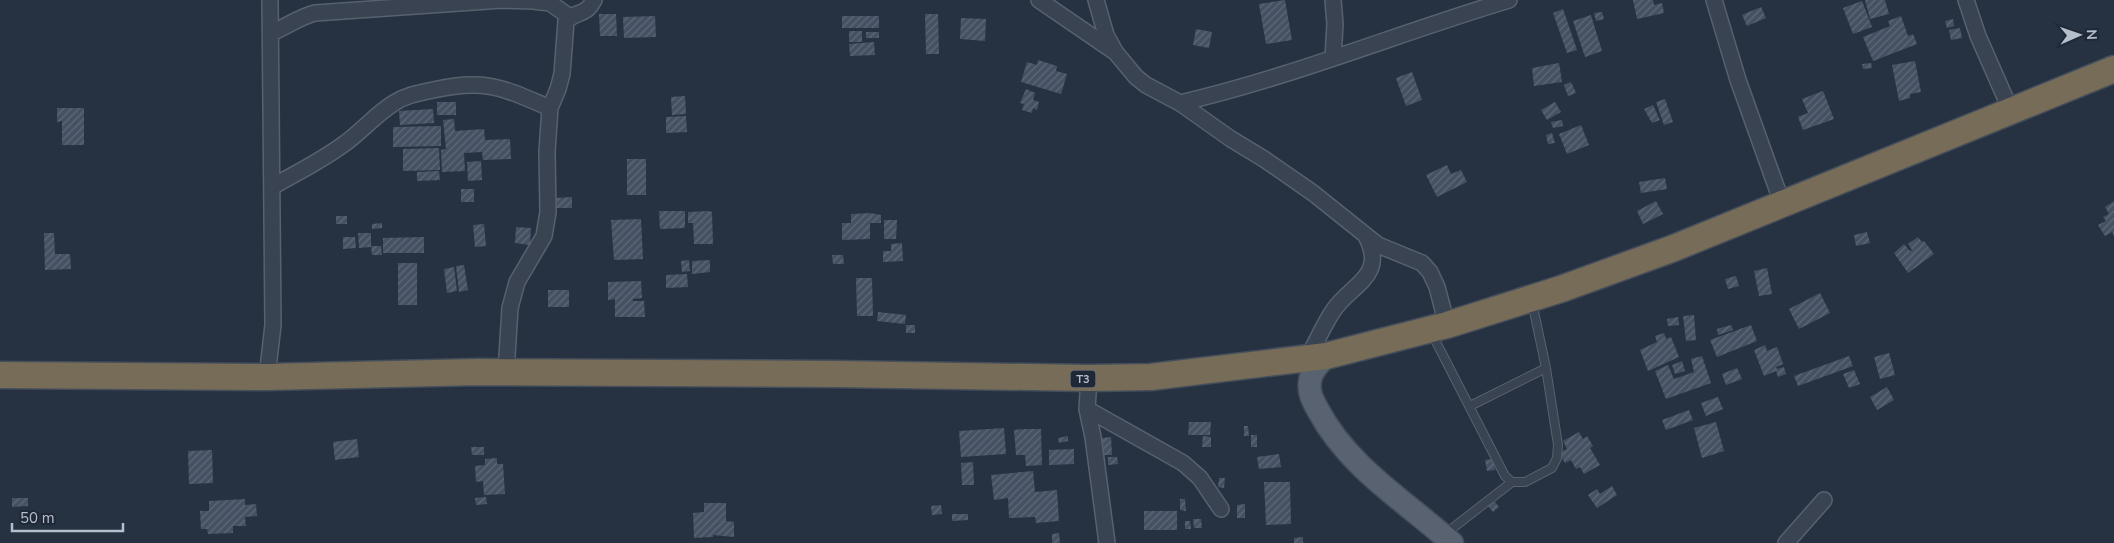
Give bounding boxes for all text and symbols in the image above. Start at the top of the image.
north arrow [2054,10,2104,60]
text: N [2082,29,2101,40]
road number: T3 [1070,370,1096,388]
scale bar [12,500,124,532]
text: 50 m [20,508,55,528]

